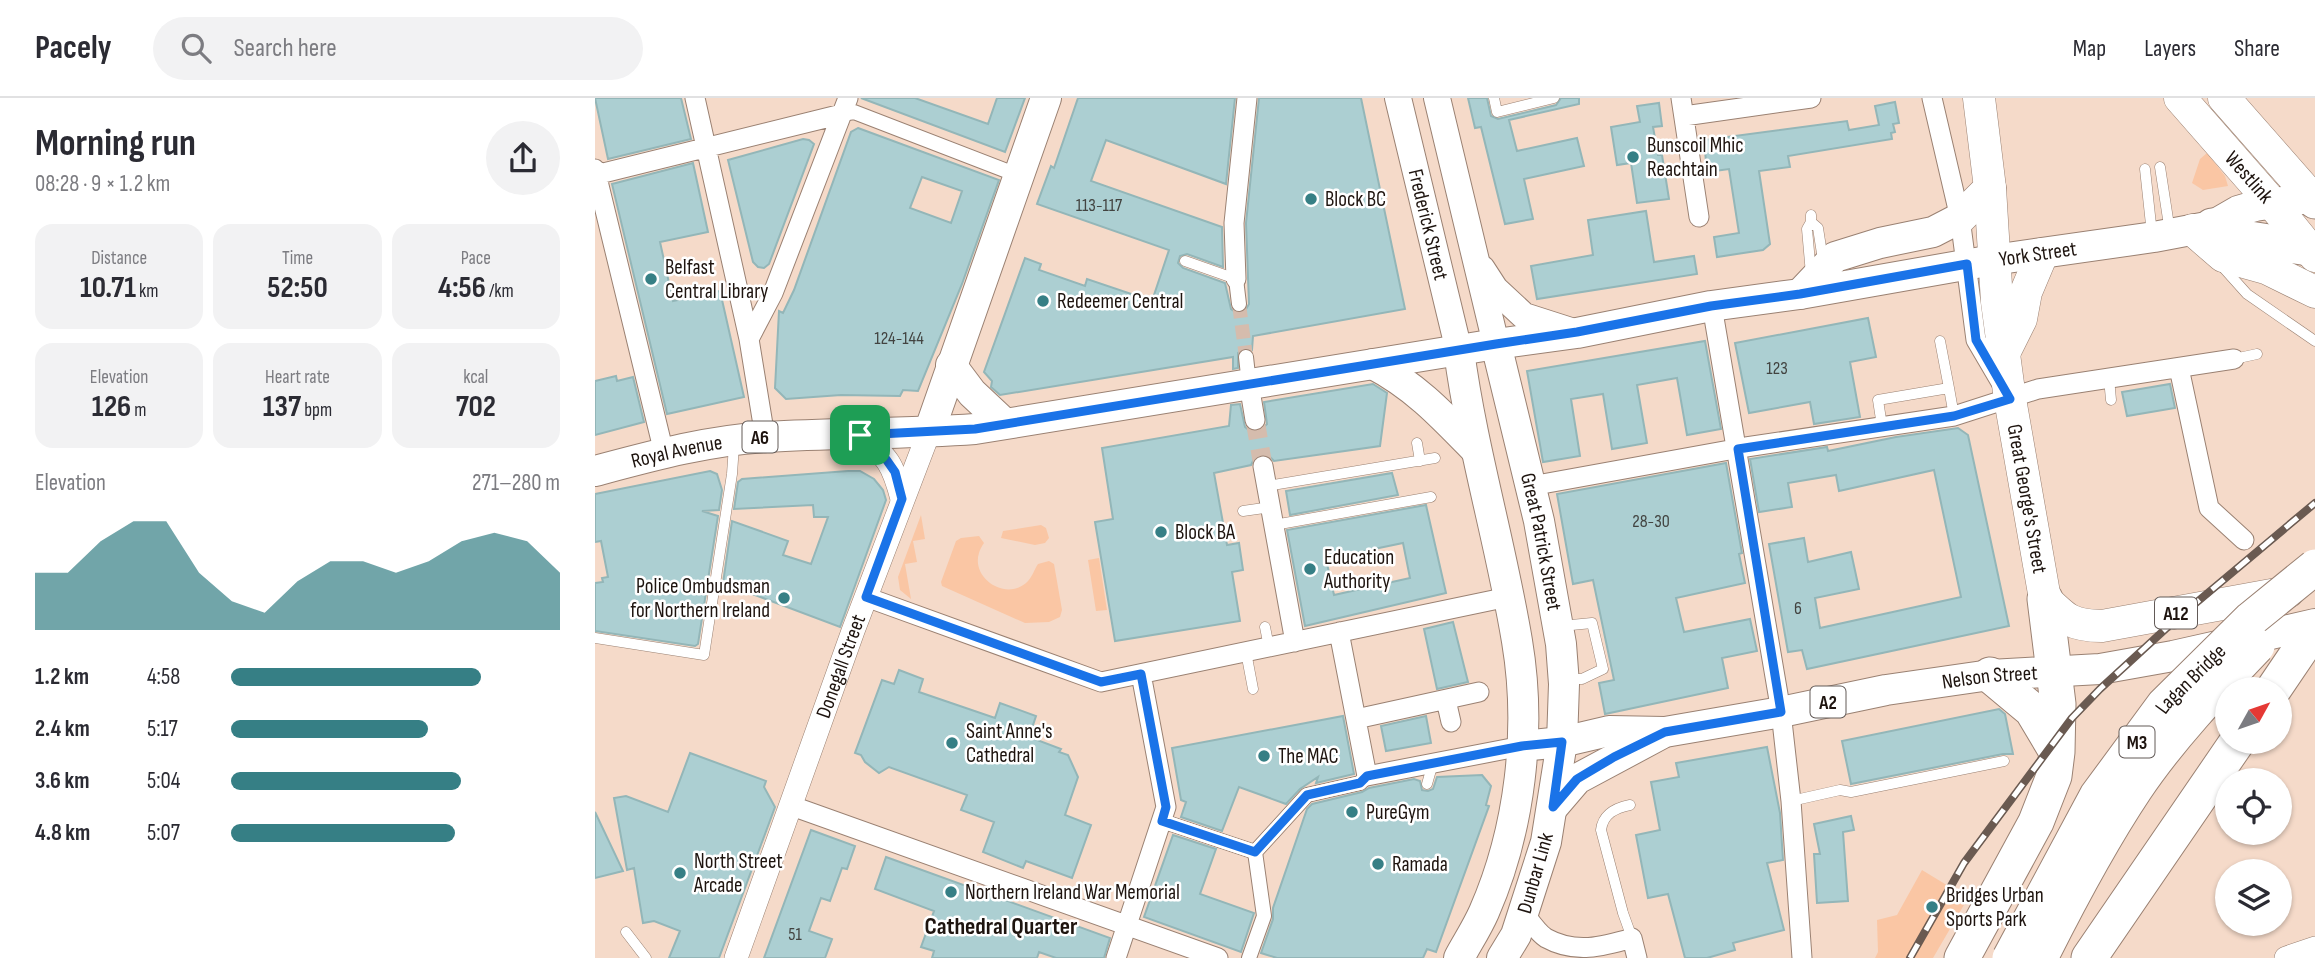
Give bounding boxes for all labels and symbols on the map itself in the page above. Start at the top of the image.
place label: Bunscoil Mhic Reachtain [1647,133,1744,182]
street label: Westlink [2219,146,2278,208]
marker: Bunscoil Mhic Reachtain [1625,149,1641,165]
street label: Frederick Street [1403,166,1453,283]
place label: Block BC [1325,187,1386,212]
marker: Block BC [1303,191,1319,207]
house number: 113-117 [1076,195,1123,216]
street label: York Street [1997,236,2078,272]
place label: Belfast Central Library [665,255,768,304]
marker: Belfast Central Library [643,271,659,287]
place label: Redeemer Central [1057,289,1183,314]
marker: Redeemer Central [1035,293,1051,309]
house number: 124-144 [874,328,924,349]
house number: 123 [1766,358,1788,379]
pin [830,405,890,465]
road number: A6 [743,422,777,452]
street label: Great George's Street [2002,422,2052,575]
street label: Royal Avenue [628,430,724,474]
street label: Great Patrick Street [1515,471,1567,613]
house number: 28-30 [1632,511,1670,532]
place label: Block BA [1175,520,1236,545]
marker: Block BA [1153,524,1169,540]
place label: Education Authority [1323,545,1394,594]
marker: Education Authority [1302,561,1318,577]
place label: Police Ombudsman for Northern Ireland [630,574,770,623]
marker: Police Ombudsman for Northern Ireland [776,590,792,606]
house number: 6 [1794,598,1802,619]
road number: A12 [2155,598,2197,628]
street label: Donegall Street [811,611,871,721]
street label: Lagan Bridge [2150,639,2231,719]
street label: Nelson Street [1940,660,2038,695]
north arrow [2215,677,2293,754]
road number: A2 [1811,687,1845,718]
place label: Saint Anne's Cathedral [966,719,1053,768]
road number: M3 [2119,726,2155,758]
marker: Saint Anne's Cathedral [944,735,960,751]
place label: The MAC [1278,744,1339,769]
marker: The MAC [1256,748,1272,764]
place label: PureGym [1366,800,1430,825]
marker: PureGym [1344,804,1360,820]
street label: Dunbar Link [1512,830,1559,916]
place label: North Street Arcade [693,849,783,898]
place label: Ramada [1392,852,1448,877]
marker: Ramada [1370,856,1386,872]
marker: North Street Arcade [672,865,688,881]
place label: Northern Ireland War Memorial [965,880,1180,905]
place label: Bridges Urban Sports Park [1946,883,2044,932]
marker: Northern Ireland War Memorial [943,884,959,900]
marker: Bridges Urban Sports Park [1924,899,1940,915]
district label: Cathedral Quarter [925,912,1078,941]
house number: 51 [788,924,802,945]

